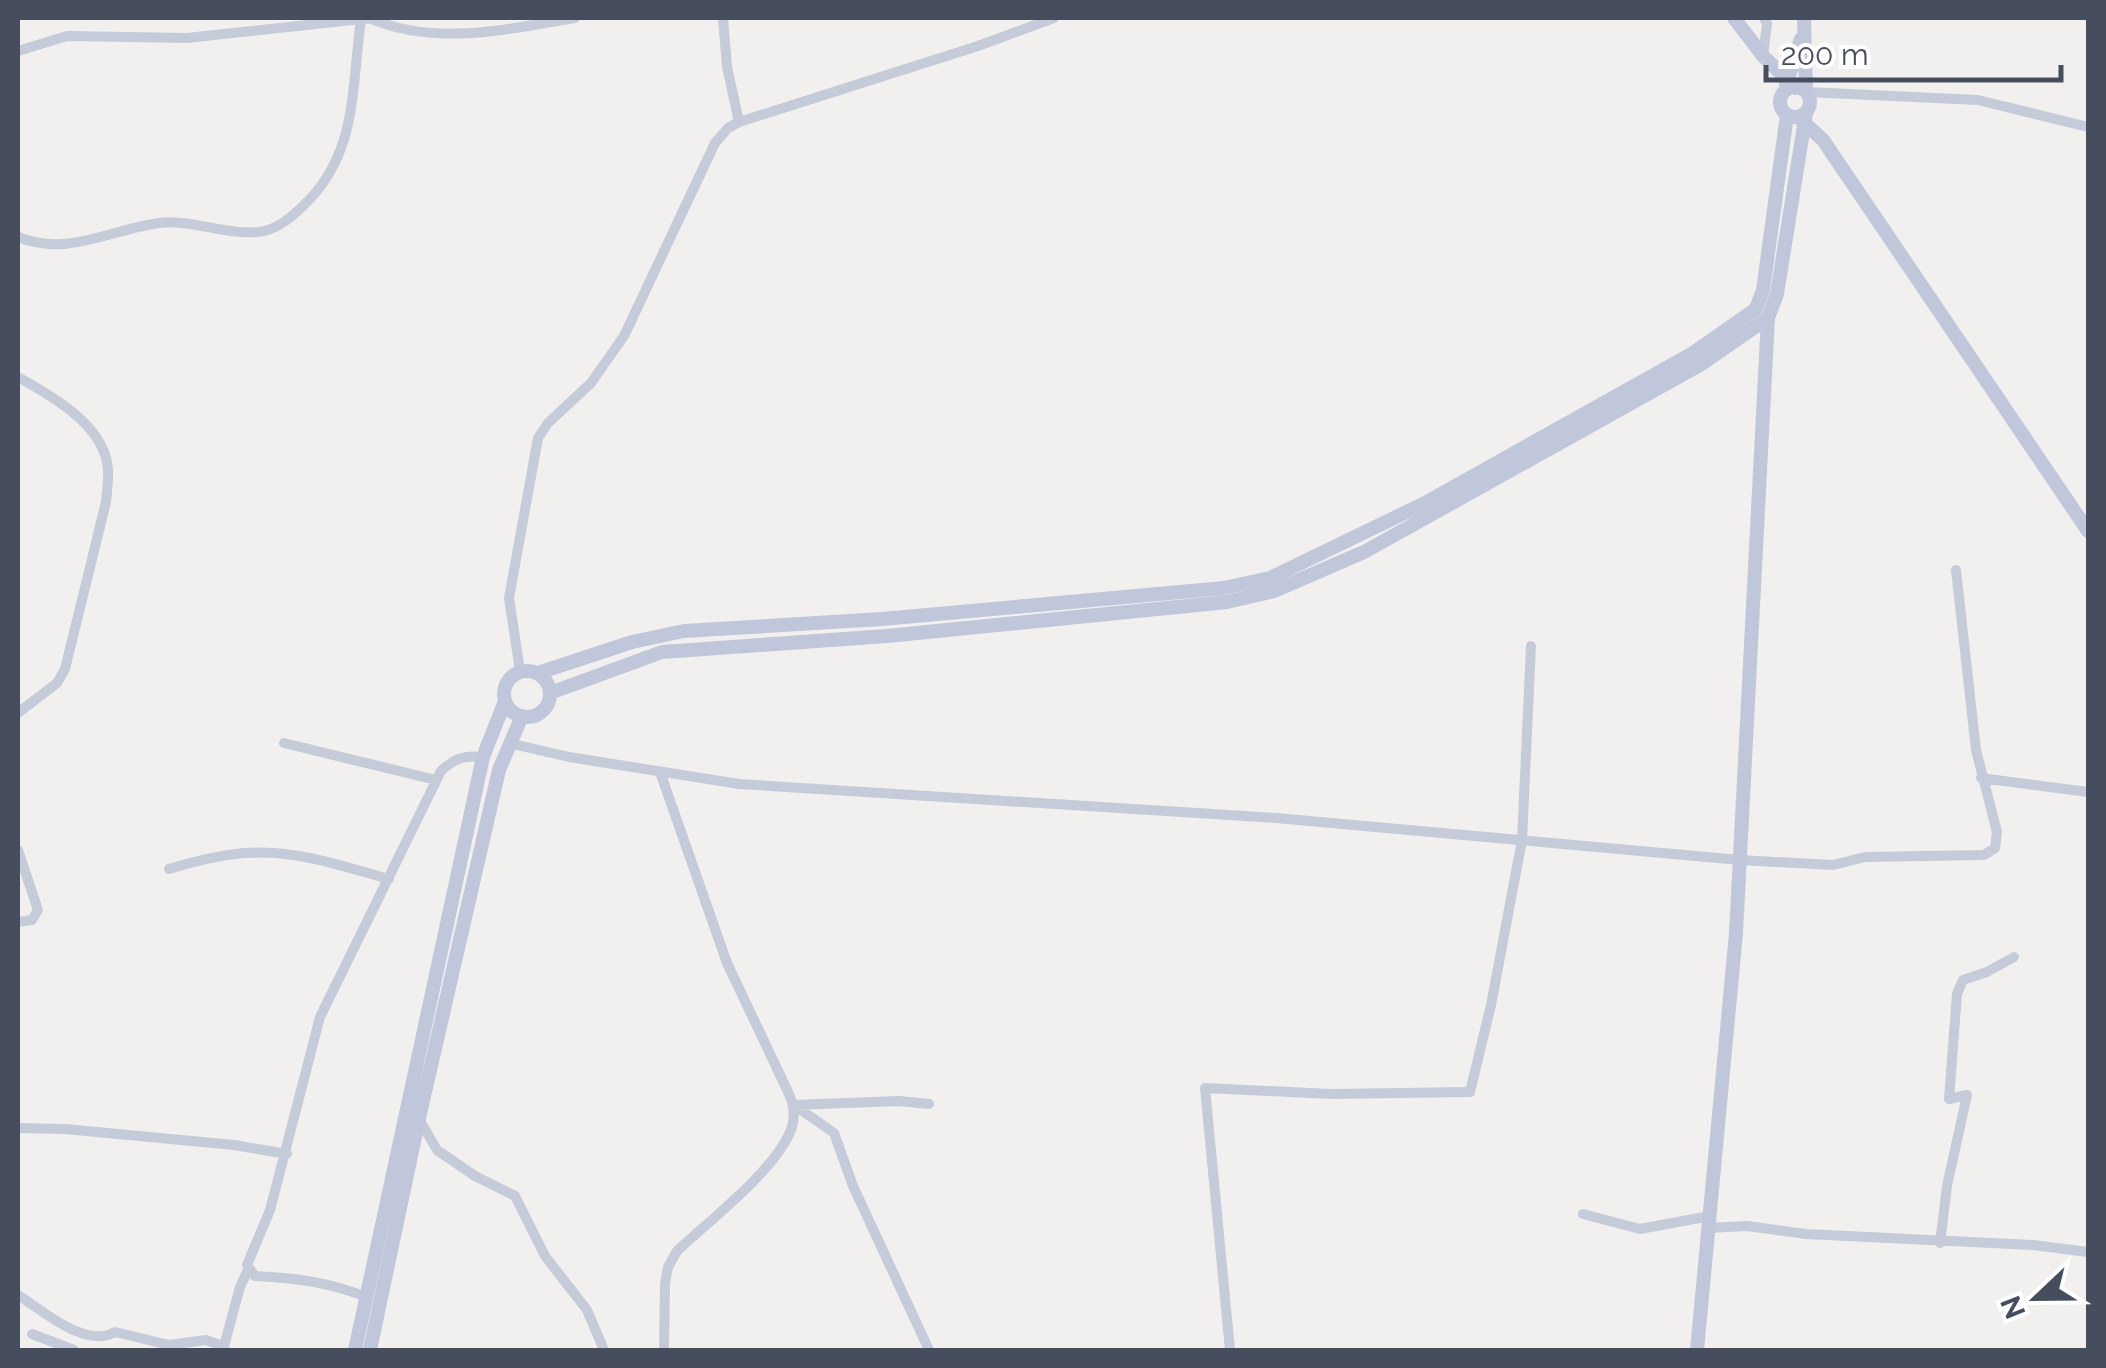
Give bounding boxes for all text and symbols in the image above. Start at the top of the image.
scale bar [1766,20,2061,82]
text: 200 m [1781,37,1869,72]
north arrow [1986,1248,2086,1348]
text: N [1994,1291,2033,1323]

